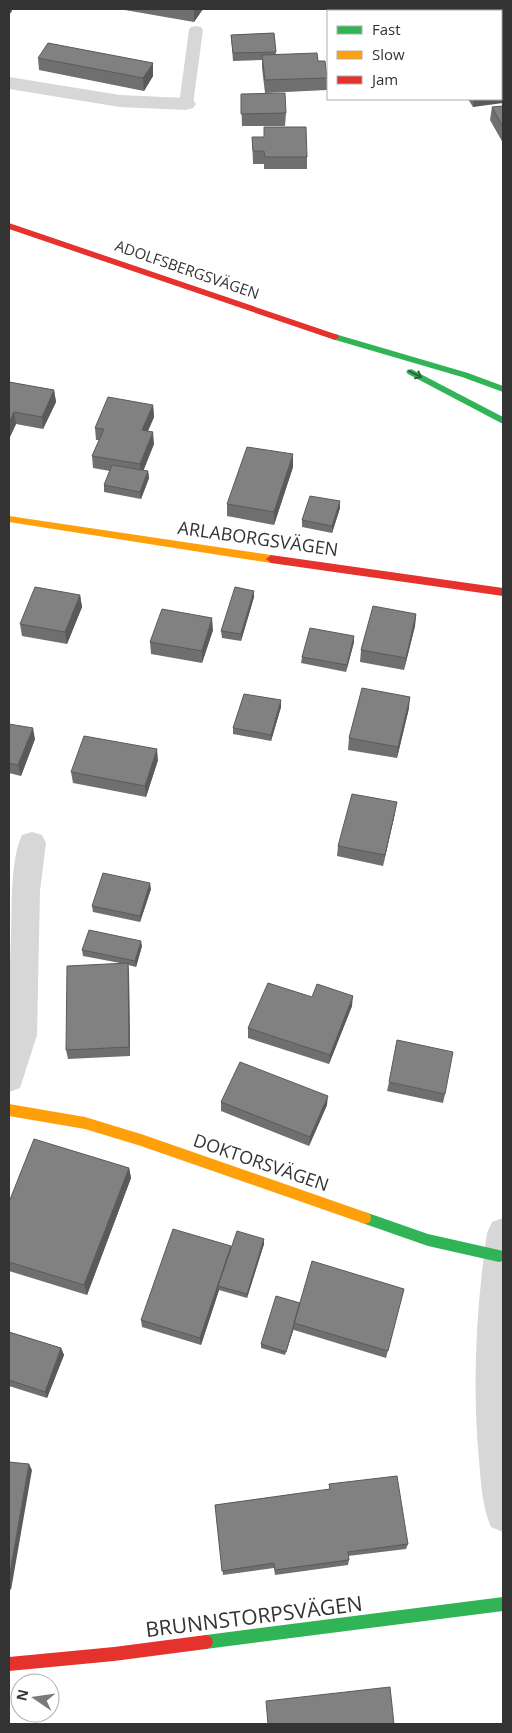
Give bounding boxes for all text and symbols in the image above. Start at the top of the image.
legend [327,10,502,100]
text: Fast [372,19,401,39]
text: Slow [372,44,405,64]
text: Jam [370,69,398,89]
street label: ADOLFSBERGSVÄGEN [113,235,262,303]
one-way arrow [407,370,422,379]
street label: ARLABORGSVÄGEN [176,515,340,561]
street label: DOKTORSVÄGEN [190,1128,332,1196]
street label: BRUNNSTORPSVÄGEN [144,1589,364,1643]
north arrow [10,1673,60,1723]
text: N [11,1687,32,1703]

